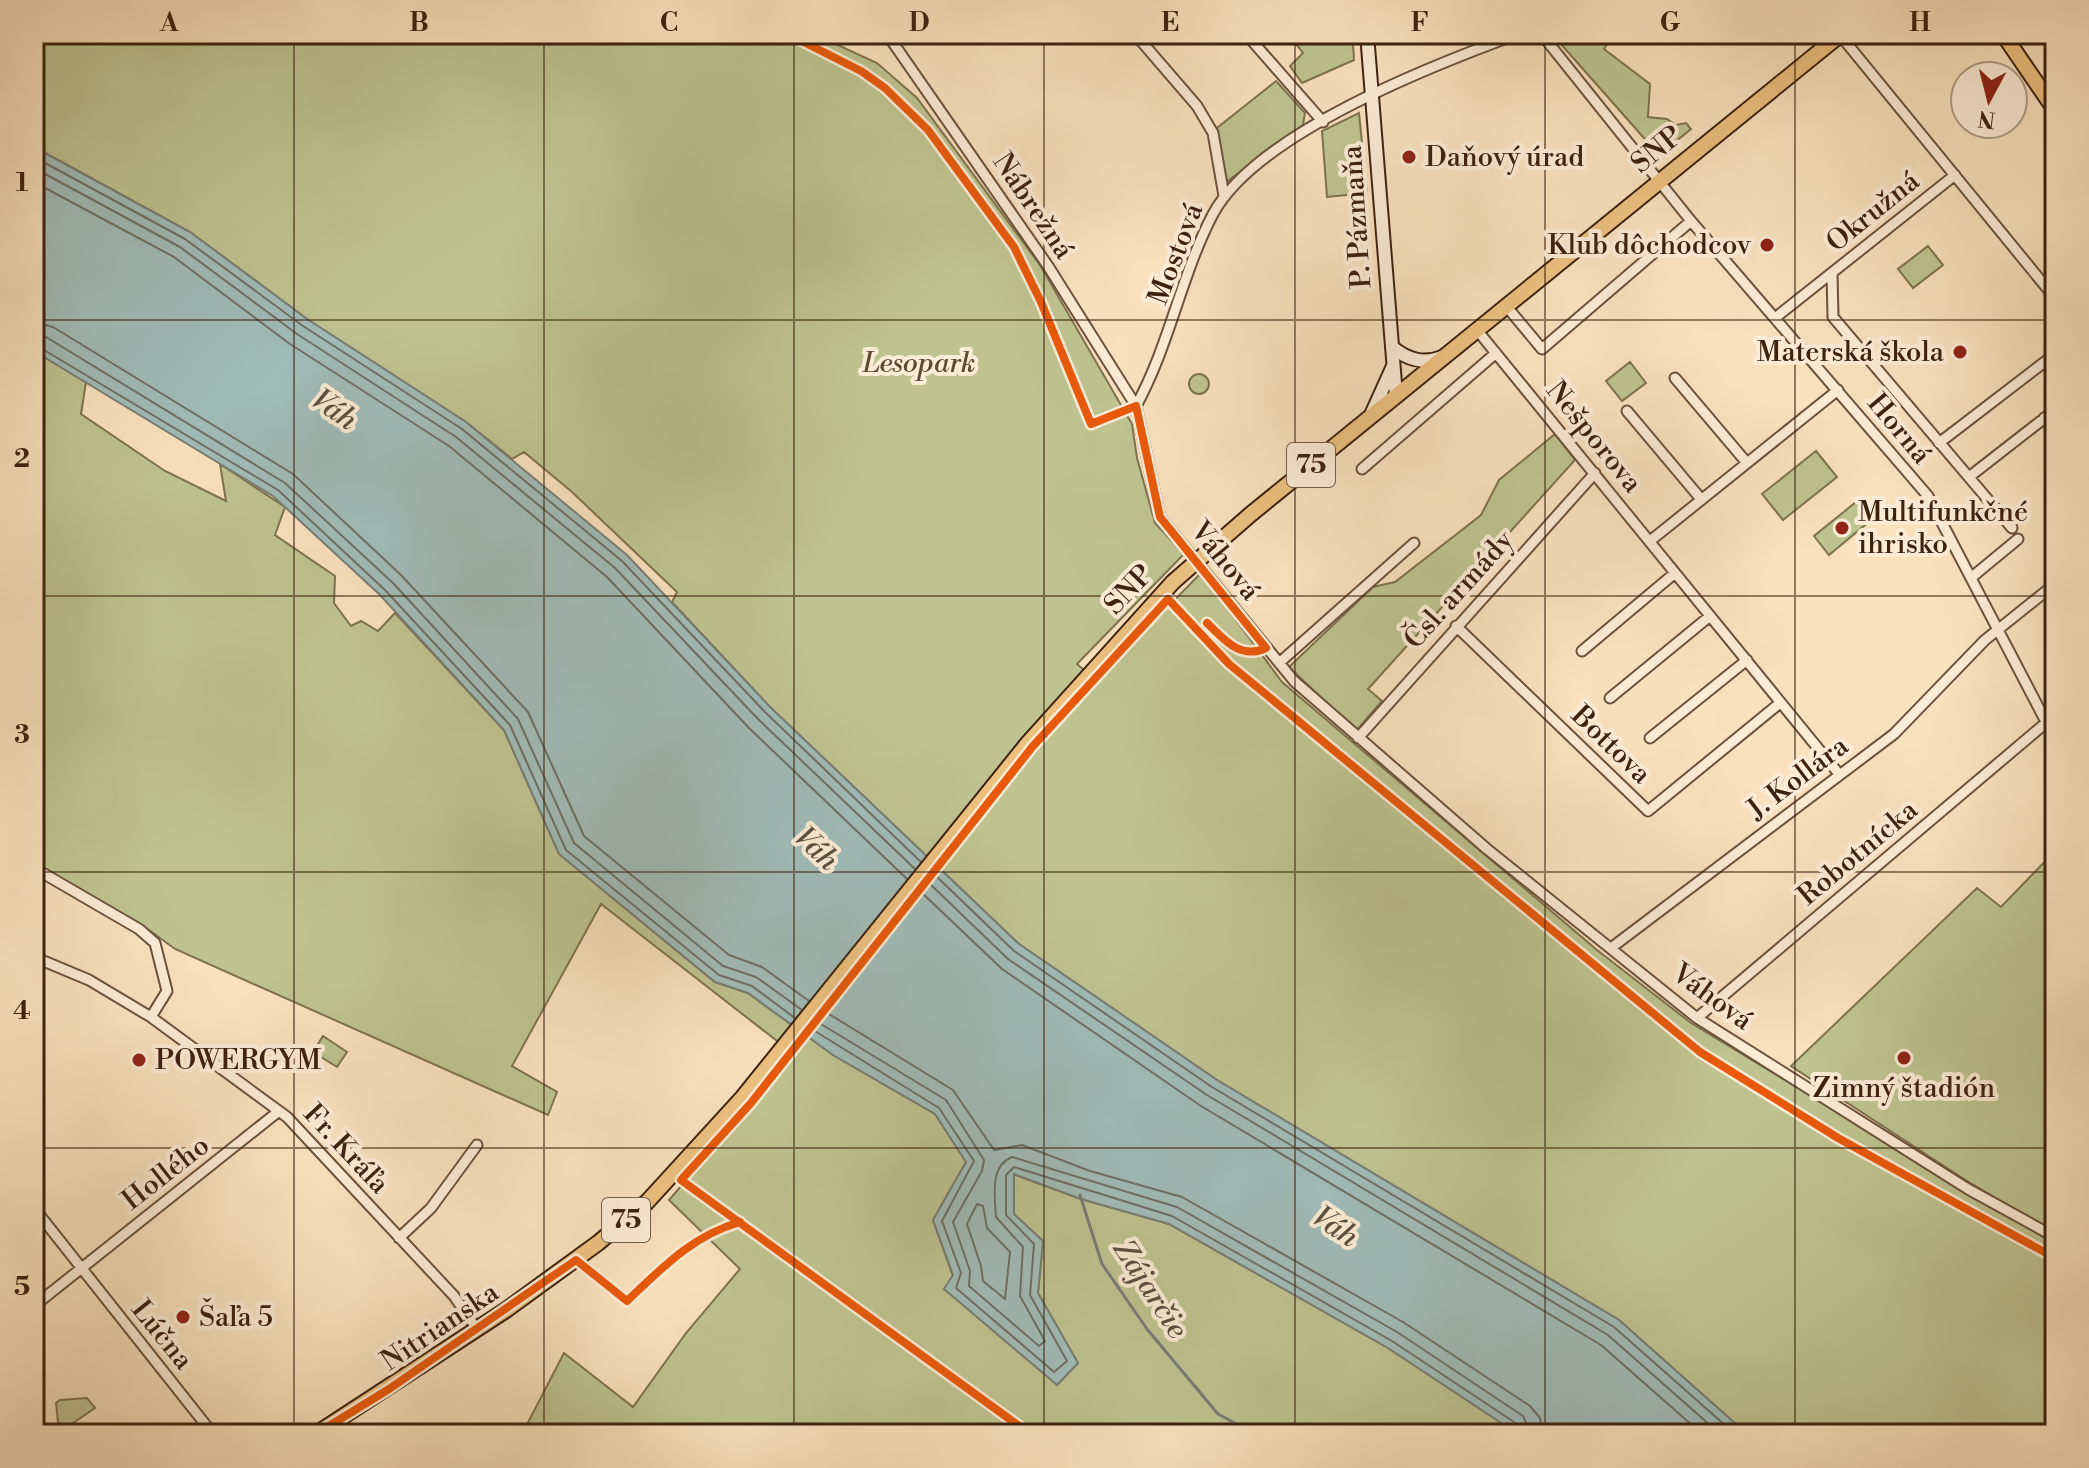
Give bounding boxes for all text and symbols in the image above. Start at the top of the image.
text: A [159,7,179,39]
text: B [409,7,429,39]
text: C [660,7,678,39]
text: D [909,7,929,39]
text: E [1161,7,1179,39]
text: F [1411,7,1429,39]
text: G [1660,7,1681,39]
text: H [1909,7,1931,39]
north arrow [1949,60,2029,140]
text: N [1976,104,1997,133]
street label: SNP [1624,119,1690,181]
place label: Daňový úrad [1425,140,1584,175]
street label: P. Pázmaňa [1334,144,1379,290]
street label: Nábrežná [985,146,1082,267]
marker: Daňový úrad [1400,148,1418,166]
street label: Okružná [1819,163,1927,260]
text: 1 [16,167,29,199]
street label: Mostová [1141,198,1212,310]
place label: Klub dôchodcov [1547,228,1752,263]
marker: Klub dôchodcov [1758,236,1776,254]
place label: Materská škola [1757,335,1945,370]
marker: Materská škola [1951,343,1969,361]
park label: Lesopark [862,346,975,381]
street label: Nešporova [1538,374,1650,501]
water label: Váh [304,381,365,439]
street label: Horná [1859,387,1939,472]
text: 2 [14,443,30,475]
road number: 75 [1287,443,1335,487]
place label: Multifunkčné ihrisko [1858,495,2028,562]
street label: Váhová [1182,514,1268,608]
marker: Multifunkčné ihrisko [1833,519,1851,537]
street label: Čsl. armády [1395,522,1522,656]
street label: SNP [1097,558,1161,622]
street label: Bottova [1563,698,1659,792]
text: 3 [14,719,30,751]
street label: J. Kollára [1740,728,1856,828]
street label: Robotnícka [1791,792,1926,913]
water label: Váh [786,819,847,879]
street label: Váhová [1664,955,1760,1039]
text: 4 [13,995,31,1027]
place label: POWERGYM [155,1043,321,1078]
marker: Zimný štadión [1895,1049,1913,1067]
marker: POWERGYM [130,1051,148,1069]
place label: Zimný štadión [1813,1071,1996,1106]
street label: Fr. Kráľa [296,1097,397,1202]
street label: Hollého [115,1128,217,1218]
road number: 75 [602,1198,650,1242]
water label: Váh [1305,1198,1366,1256]
water label: Zájarčie [1104,1232,1196,1346]
text: 5 [14,1271,30,1303]
street label: Nitrianska [375,1274,506,1379]
street label: Lúčna [123,1293,201,1378]
place label: Šaľa 5 [199,1298,273,1335]
marker: Šaľa 5 [174,1308,192,1326]

